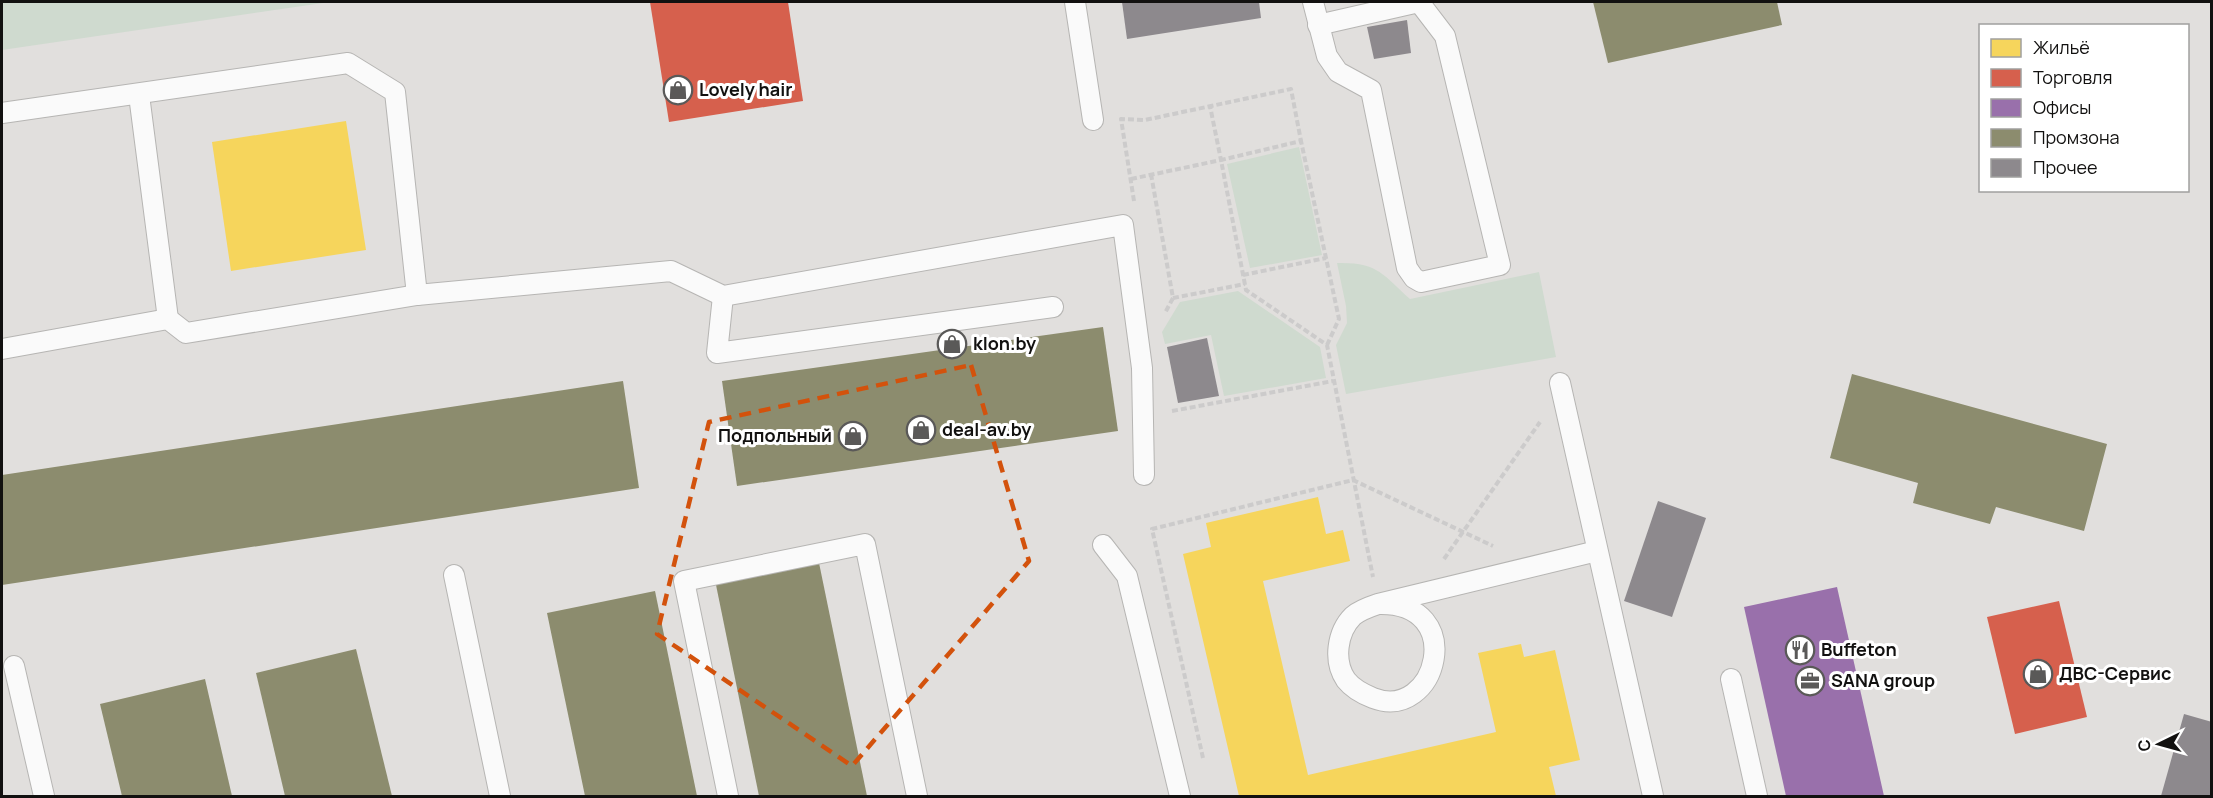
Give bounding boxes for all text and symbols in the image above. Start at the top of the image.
legend [1979,24,2189,192]
text: Жильё [2033,35,2090,59]
text: Торговля [2033,65,2112,89]
shop icon: Lovely hair [662,74,694,106]
place label: Lovely hair [699,77,792,101]
text: Офисы [2033,95,2091,119]
text: Промзона [2033,125,2120,149]
text: Прочее [2033,155,2098,179]
shop icon: klon.by [936,328,968,360]
place label: klon.by [973,331,1036,355]
shop icon: deal-av.by [905,414,937,446]
place label: deal-av.by [942,417,1031,441]
shop icon: Подпольный [837,420,869,452]
place label: Подпольный [718,423,832,447]
restaurant icon: Buffeton [1784,634,1816,666]
place label: Buffeton [1821,637,1897,661]
shop icon: ДВС-Сервис [2022,658,2054,690]
place label: ДВС-Сервис [2059,661,2171,685]
office icon: SANA group [1794,665,1826,697]
place label: SANA group [1831,668,1935,692]
north arrow [2129,714,2189,774]
text: С [2133,738,2156,752]

